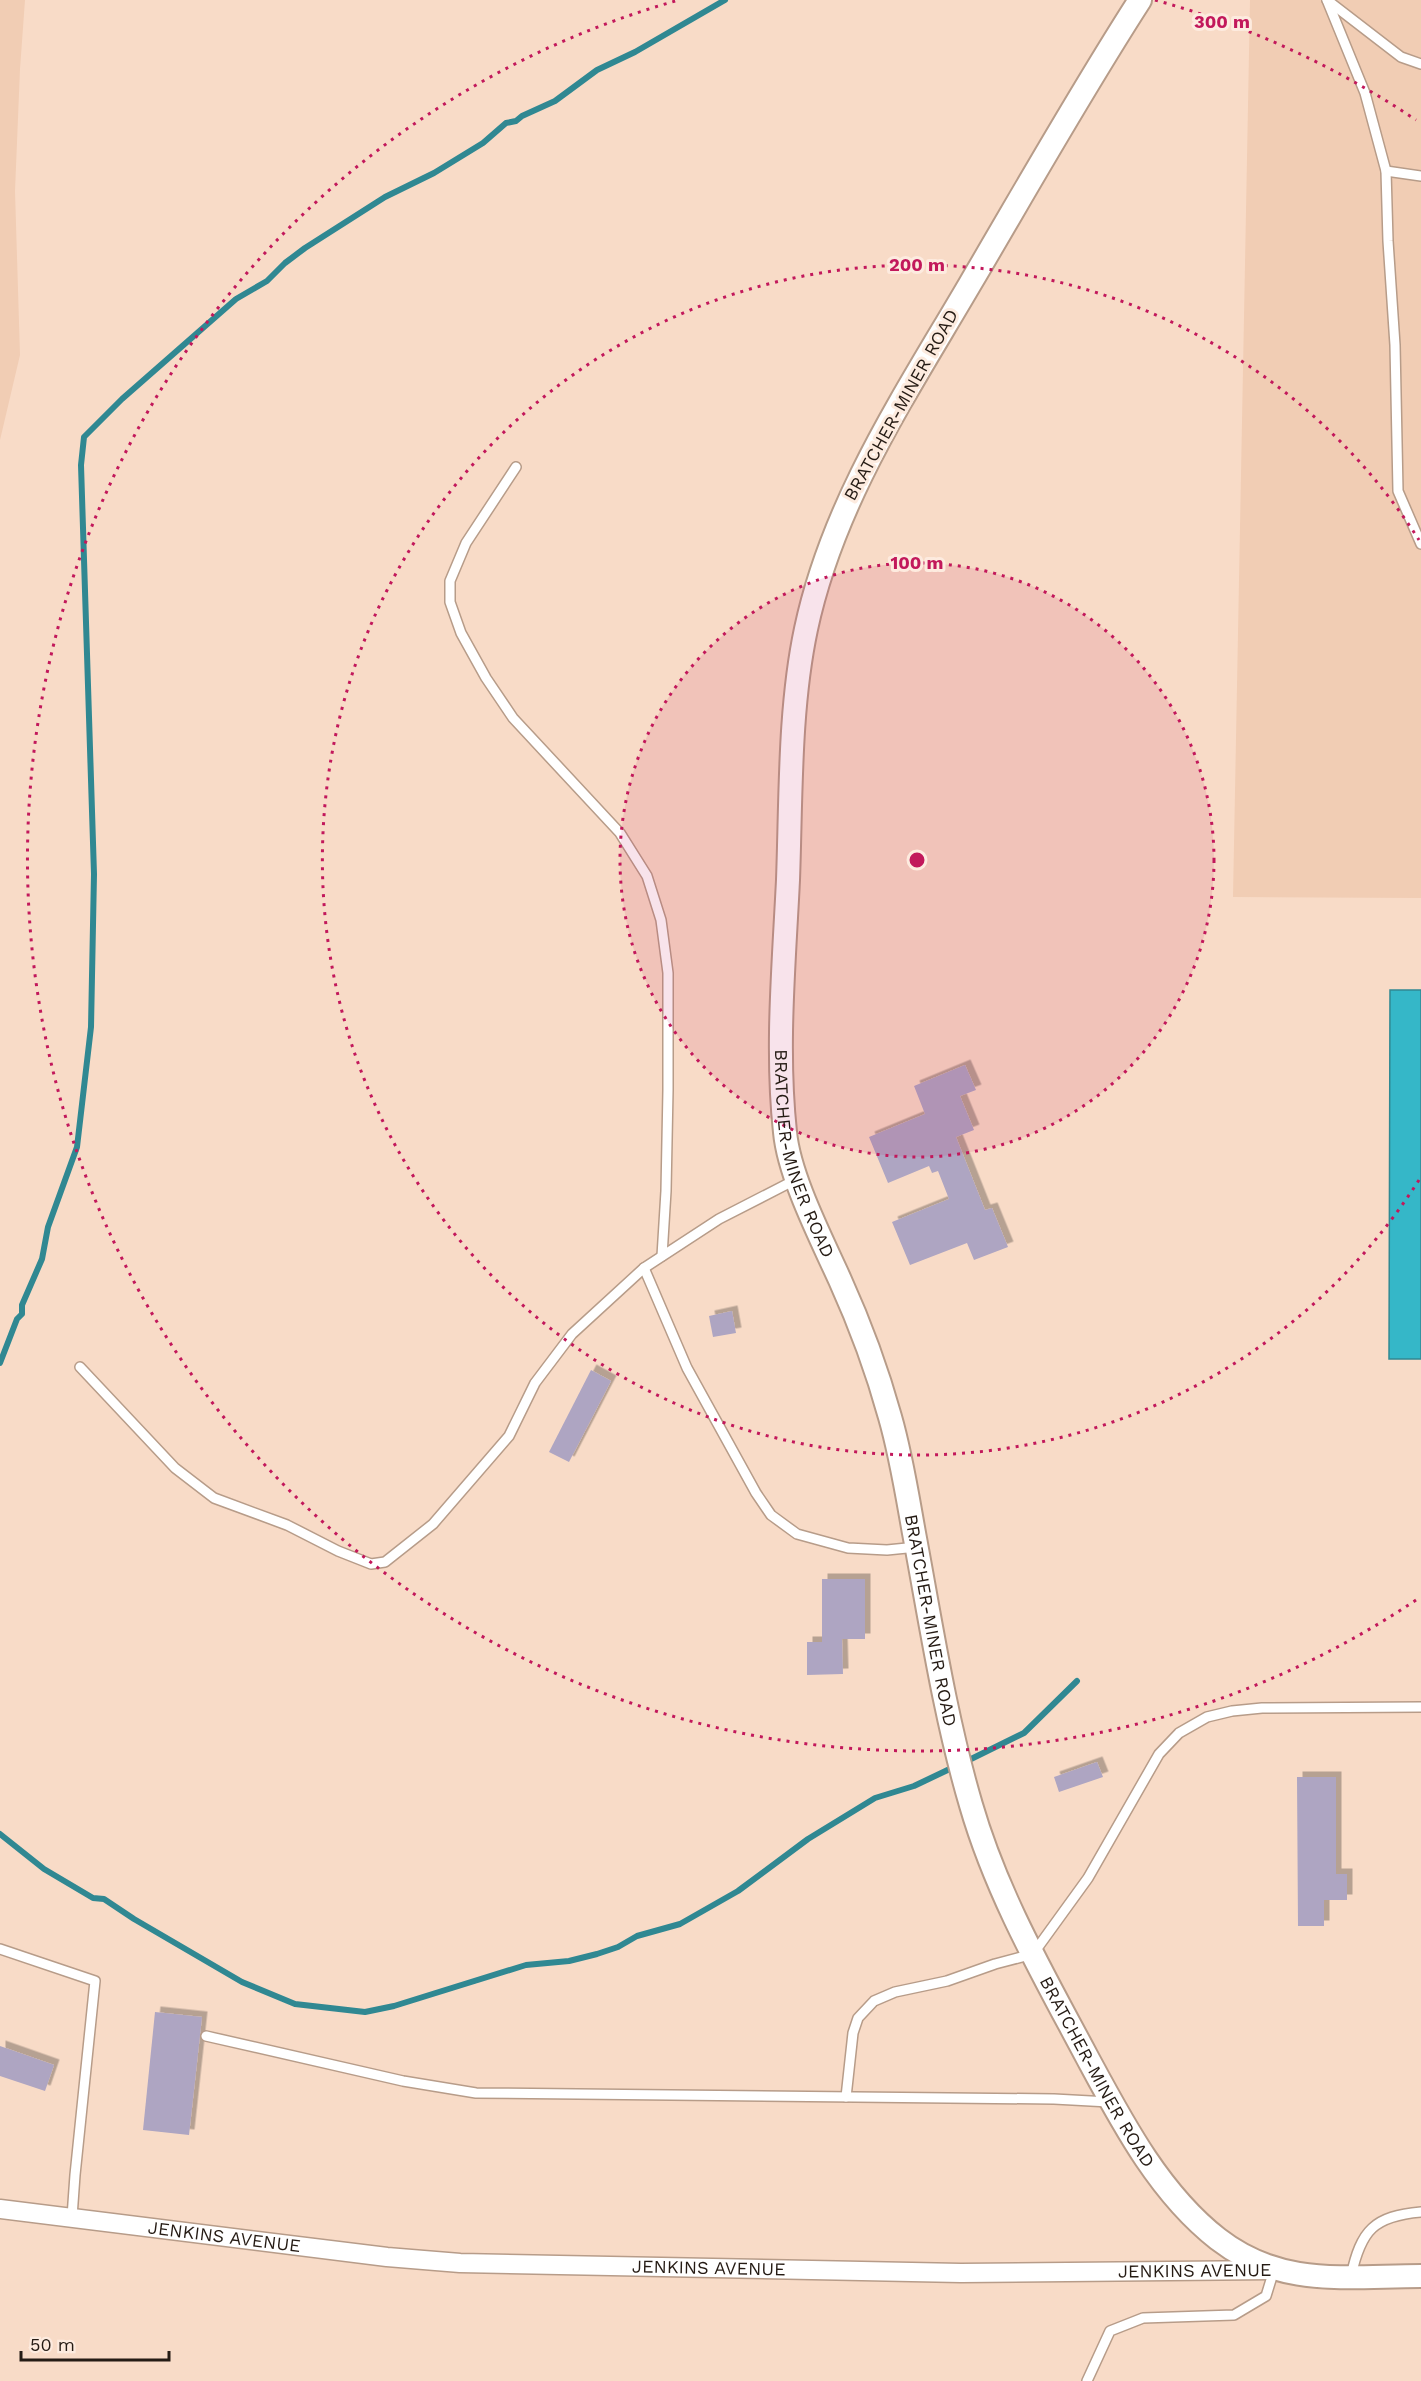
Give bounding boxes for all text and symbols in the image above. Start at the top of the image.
text: 300 m [1194,11,1250,32]
text: 200 m [889,254,945,275]
street label: BRATCHER-MINER ROAD [839,306,962,504]
text: 100 m [890,552,944,573]
centre of rings [907,850,927,870]
street label: BRATCHER-MINER ROAD [771,1049,839,1261]
street label: BRATCHER-MINER ROAD [901,1512,961,1728]
street label: BRATCHER-MINER ROAD [1036,1973,1159,2171]
street label: JENKINS AVENUE [147,2216,302,2256]
street label: JENKINS AVENUE [632,2255,786,2279]
street label: JENKINS AVENUE [1118,2259,1272,2281]
scale bar [21,2324,170,2362]
text: 50 m [30,2334,75,2355]

